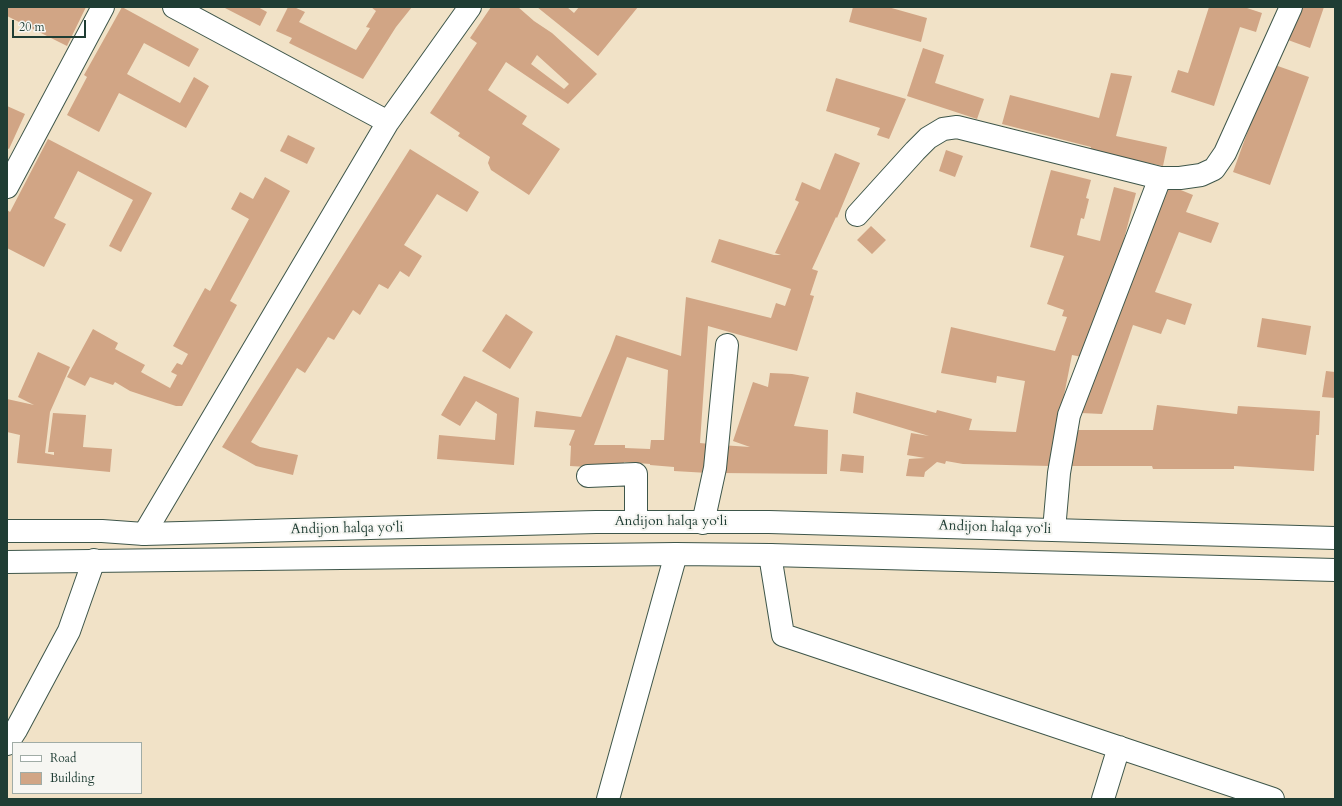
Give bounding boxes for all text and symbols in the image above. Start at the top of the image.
scale bar [14,12,88,38]
text: 20 m [19,19,45,35]
street label: Andijon halqa yo‘li [615,514,727,530]
street label: Andijon halqa yo‘li [938,518,1052,538]
street label: Andijon halqa yo‘li [291,520,403,538]
legend [12,742,142,794]
text: Road [50,750,76,766]
text: Building [50,770,94,786]

